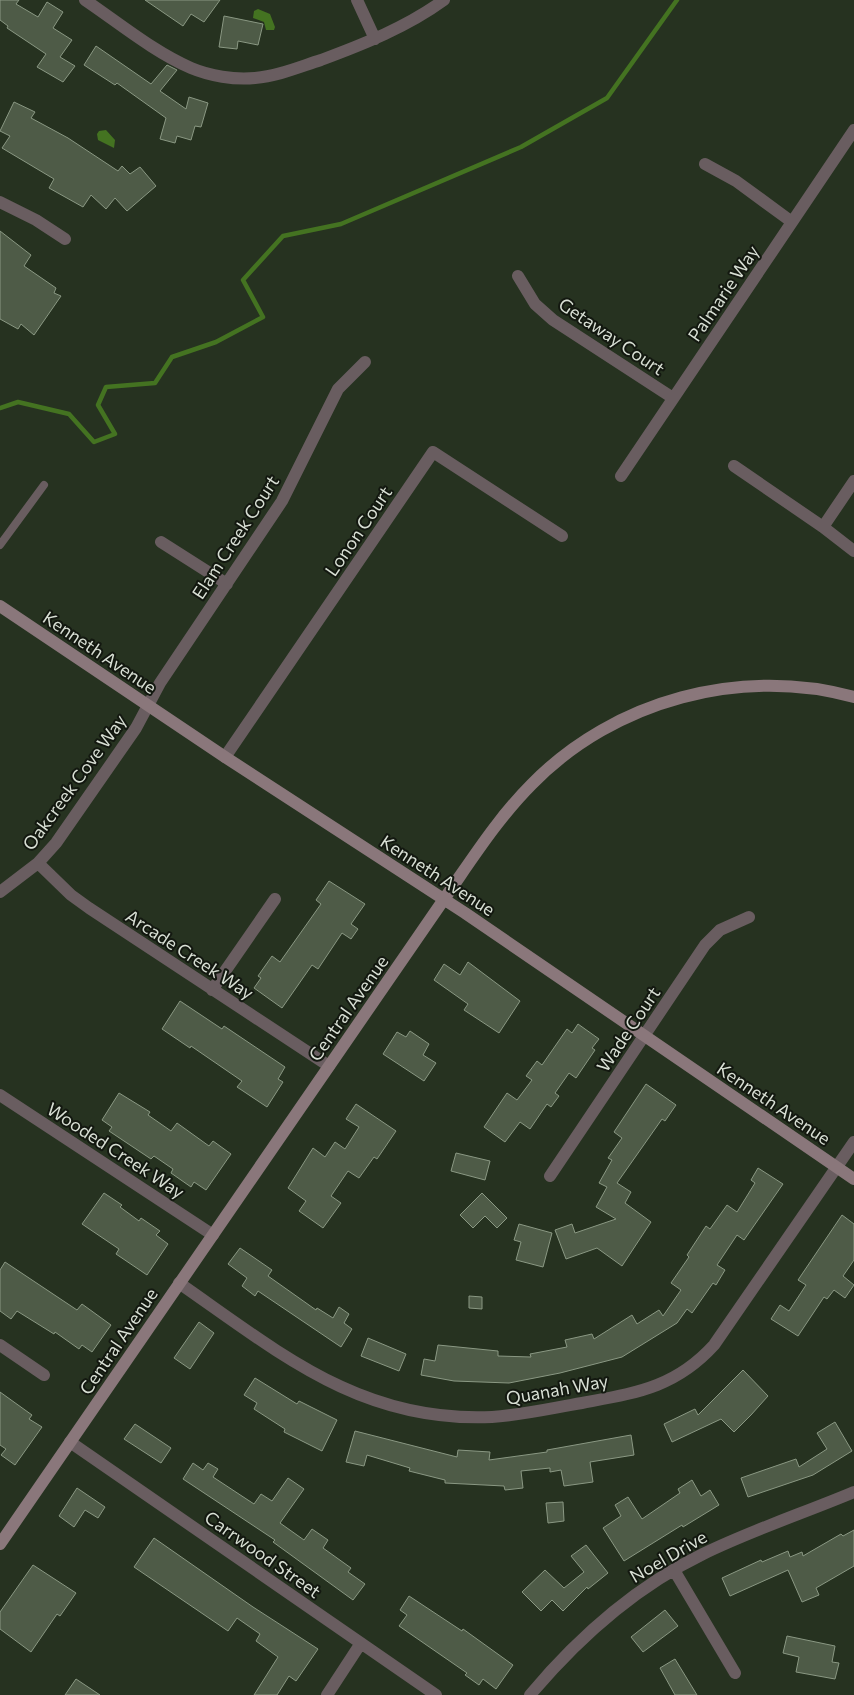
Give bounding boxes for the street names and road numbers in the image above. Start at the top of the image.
street label: Palmarie Way [683,241,763,345]
street label: Getaway Court [555,292,669,380]
street label: Elam Creek Court [187,471,283,603]
street label: Lonon Court [320,482,396,580]
street label: Kenneth Avenue [39,606,161,698]
street label: Oakcreek Cove Way [17,710,131,854]
street label: Kenneth Avenue [377,830,499,920]
street label: Arcade Creek Way [122,904,258,1004]
street label: Central Avenue [303,951,393,1065]
street label: Wade Court [592,982,664,1076]
street label: Kenneth Avenue [713,1057,835,1149]
street label: Wooded Creek Way [43,1097,189,1203]
street label: Central Avenue [74,1283,162,1399]
street label: Quanah Way [504,1369,610,1409]
street label: Carrwood Street [201,1506,325,1602]
street label: Noel Drive [626,1525,710,1587]

